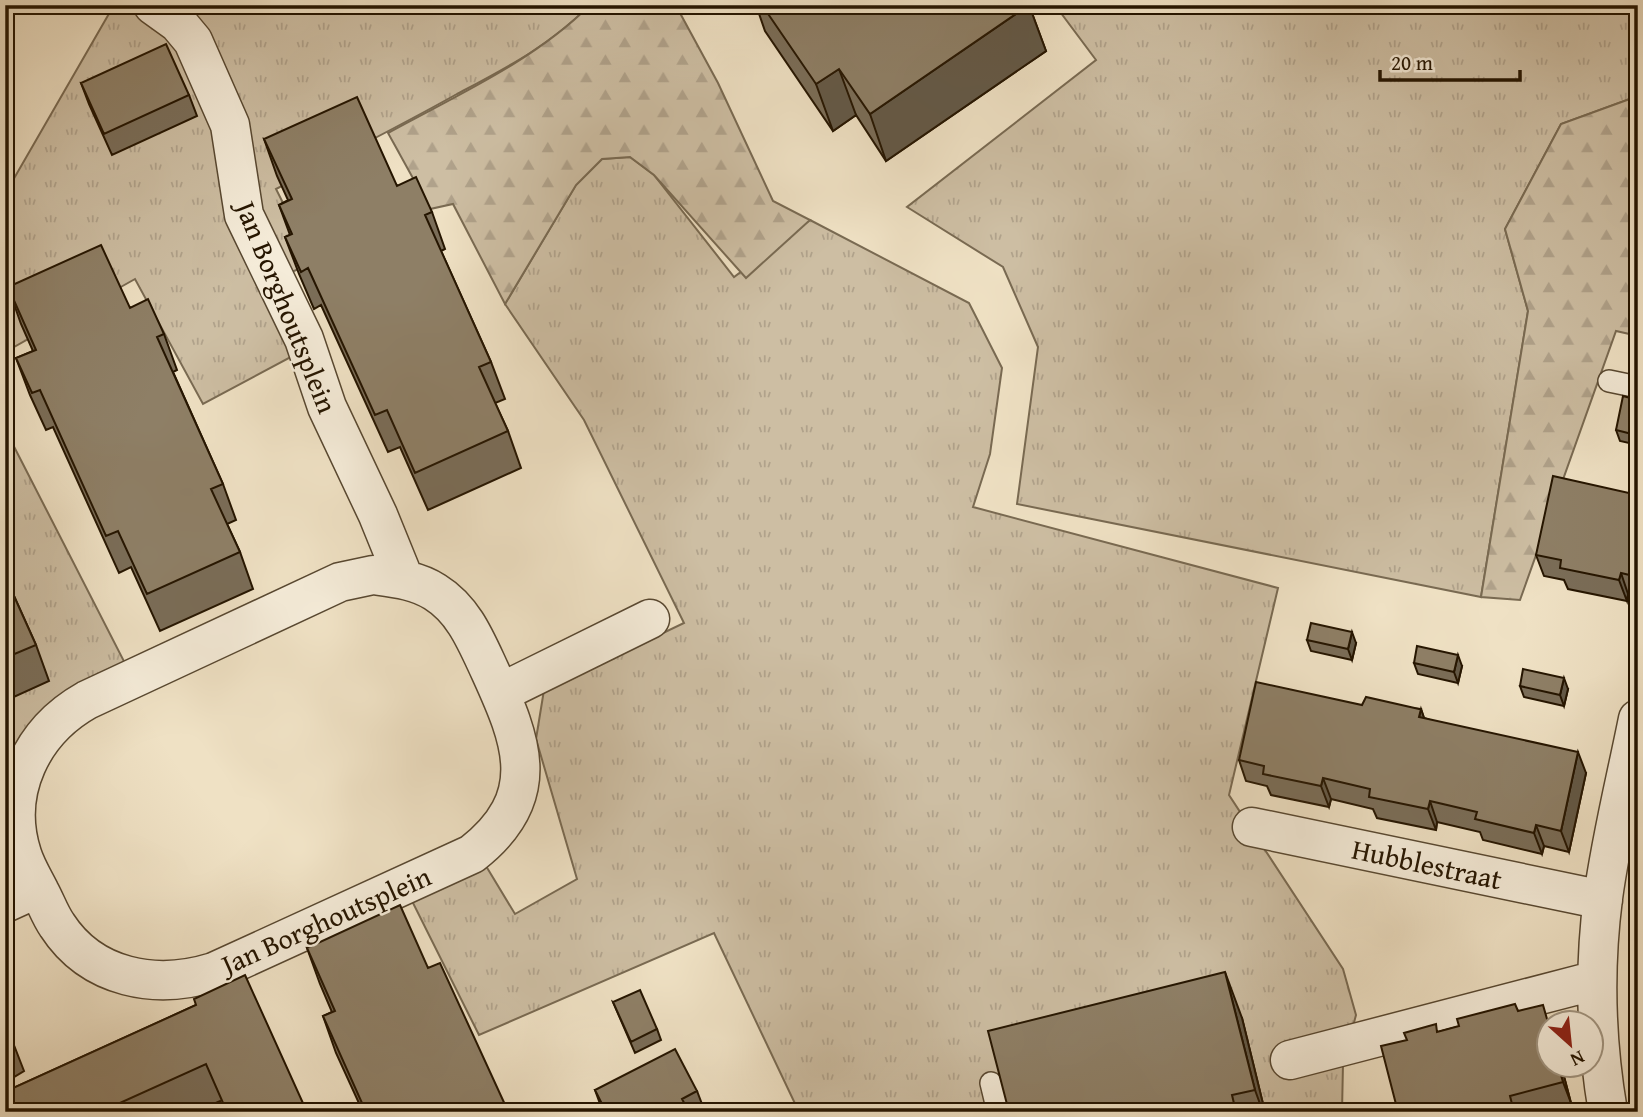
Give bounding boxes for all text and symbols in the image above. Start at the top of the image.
scale bar [1380,38,1520,82]
text: 20 m [1391,47,1433,78]
street label: Jan Borghoutsplein [225,192,349,419]
street label: Hubblestraat [1348,828,1506,899]
street label: Jan Borghoutsplein [212,855,437,985]
north arrow [1534,1009,1604,1078]
text: N [1565,1044,1590,1075]

